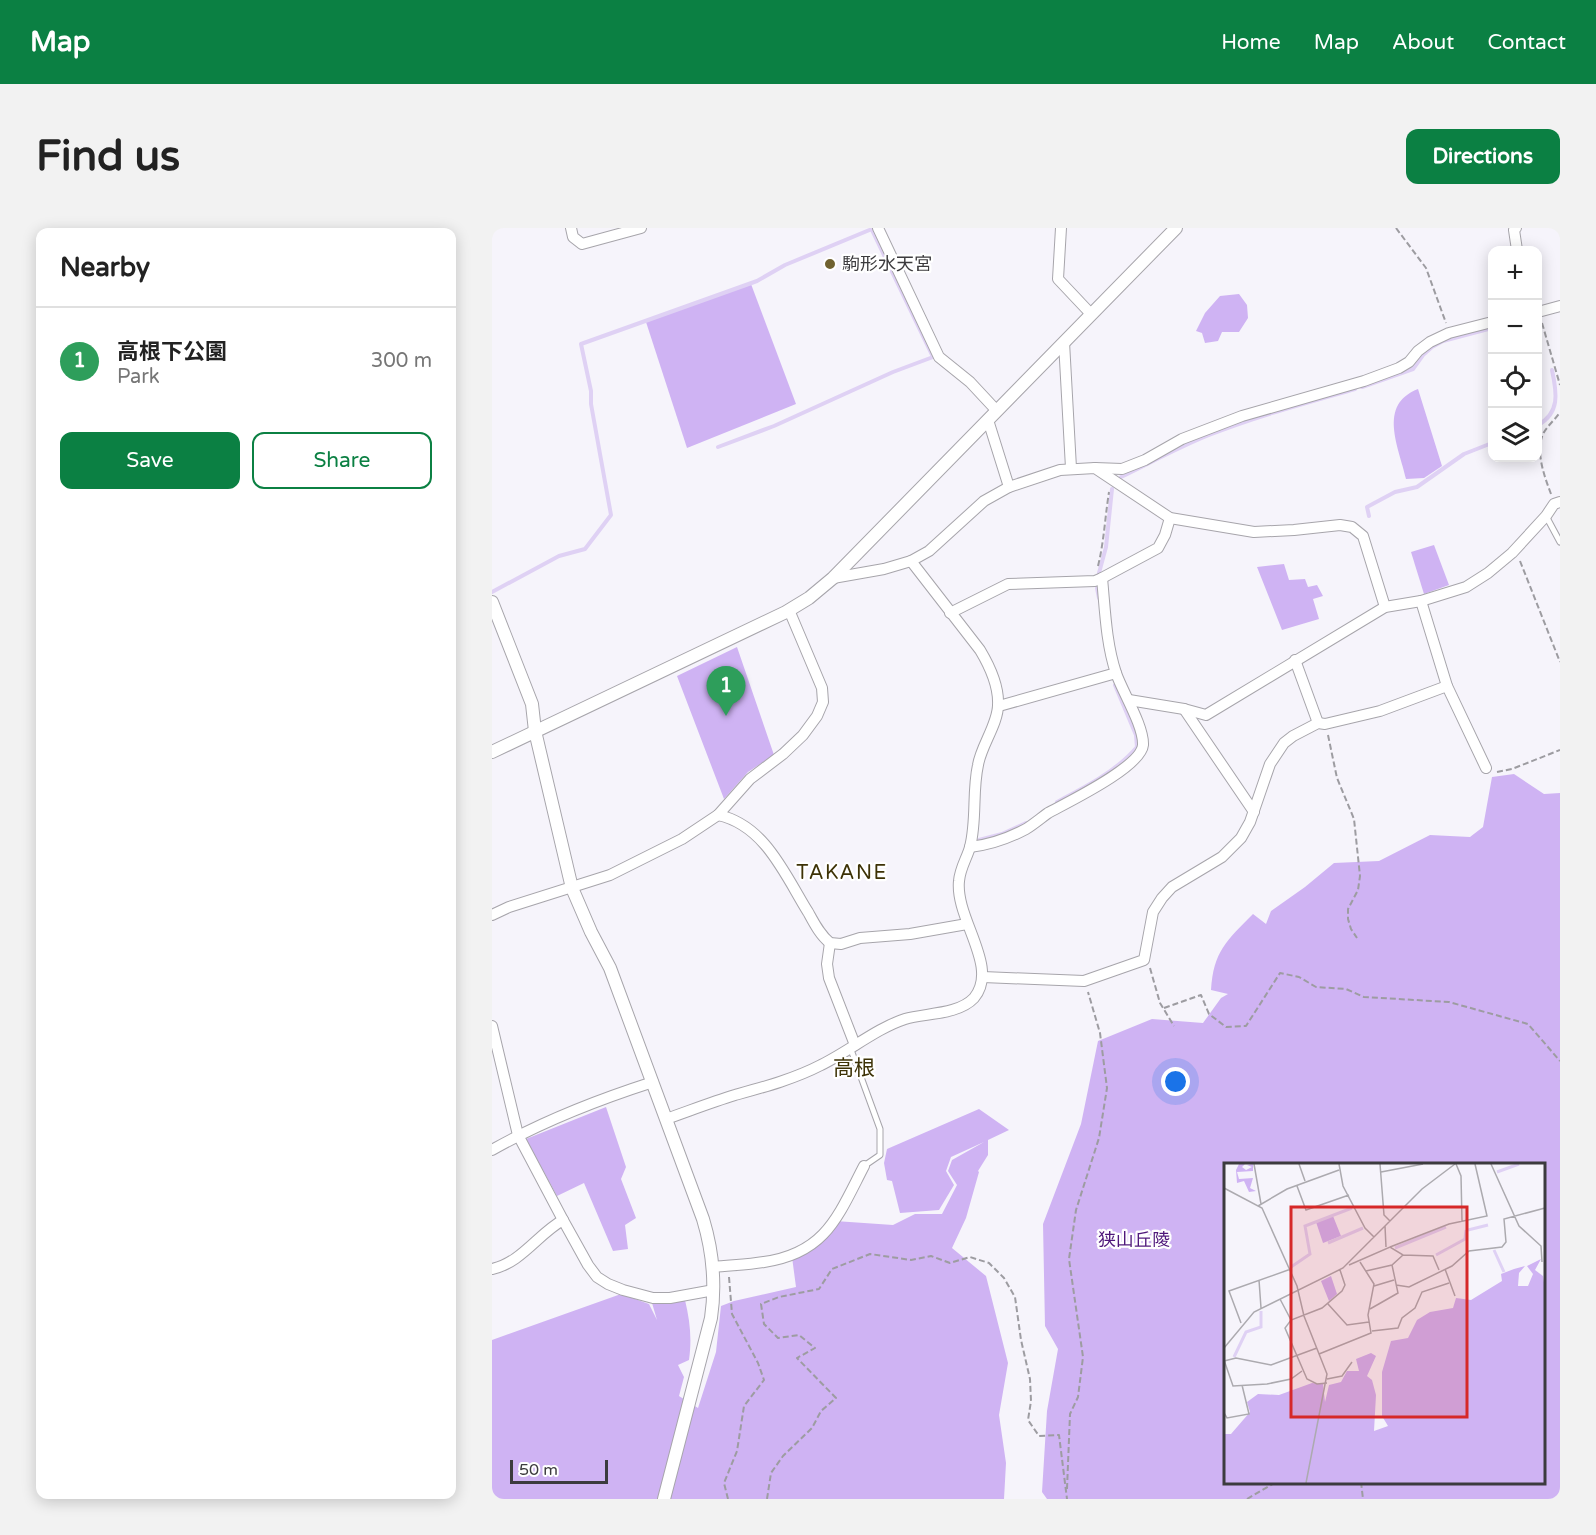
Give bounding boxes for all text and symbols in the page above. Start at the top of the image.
text: Map [30,25,90,59]
text: Home [1221,30,1281,55]
text: Map [1314,30,1359,55]
text: About [1392,30,1454,55]
text: Contact [1487,30,1566,55]
button: Directions [1406,129,1560,184]
text: Find us [36,131,180,182]
map controls [1488,246,1542,462]
button: + [1488,246,1542,300]
text: Nearby [60,252,150,283]
place label: 駒形水天宮 [842,253,932,275]
marker: 駒形水天宮 [823,257,837,271]
button: − [1488,300,1542,354]
text: 高根下公園 [117,339,227,365]
text: 1 [73,349,86,373]
text: 300 m [371,349,432,373]
button: locate [1488,354,1542,408]
text: Park [117,365,160,389]
button: layers [1488,408,1542,462]
button: Save [60,432,240,489]
button: Share [252,432,432,489]
pin: 1 [706,666,746,716]
district label: TAKANE [796,861,888,885]
district label: 高根 [833,1056,875,1081]
your location [1161,1067,1190,1096]
inset map [1224,1163,1545,1484]
park label: 狭山丘陵 [1098,1229,1170,1251]
scale bar [510,1457,608,1484]
text: 50 m [519,1460,558,1480]

